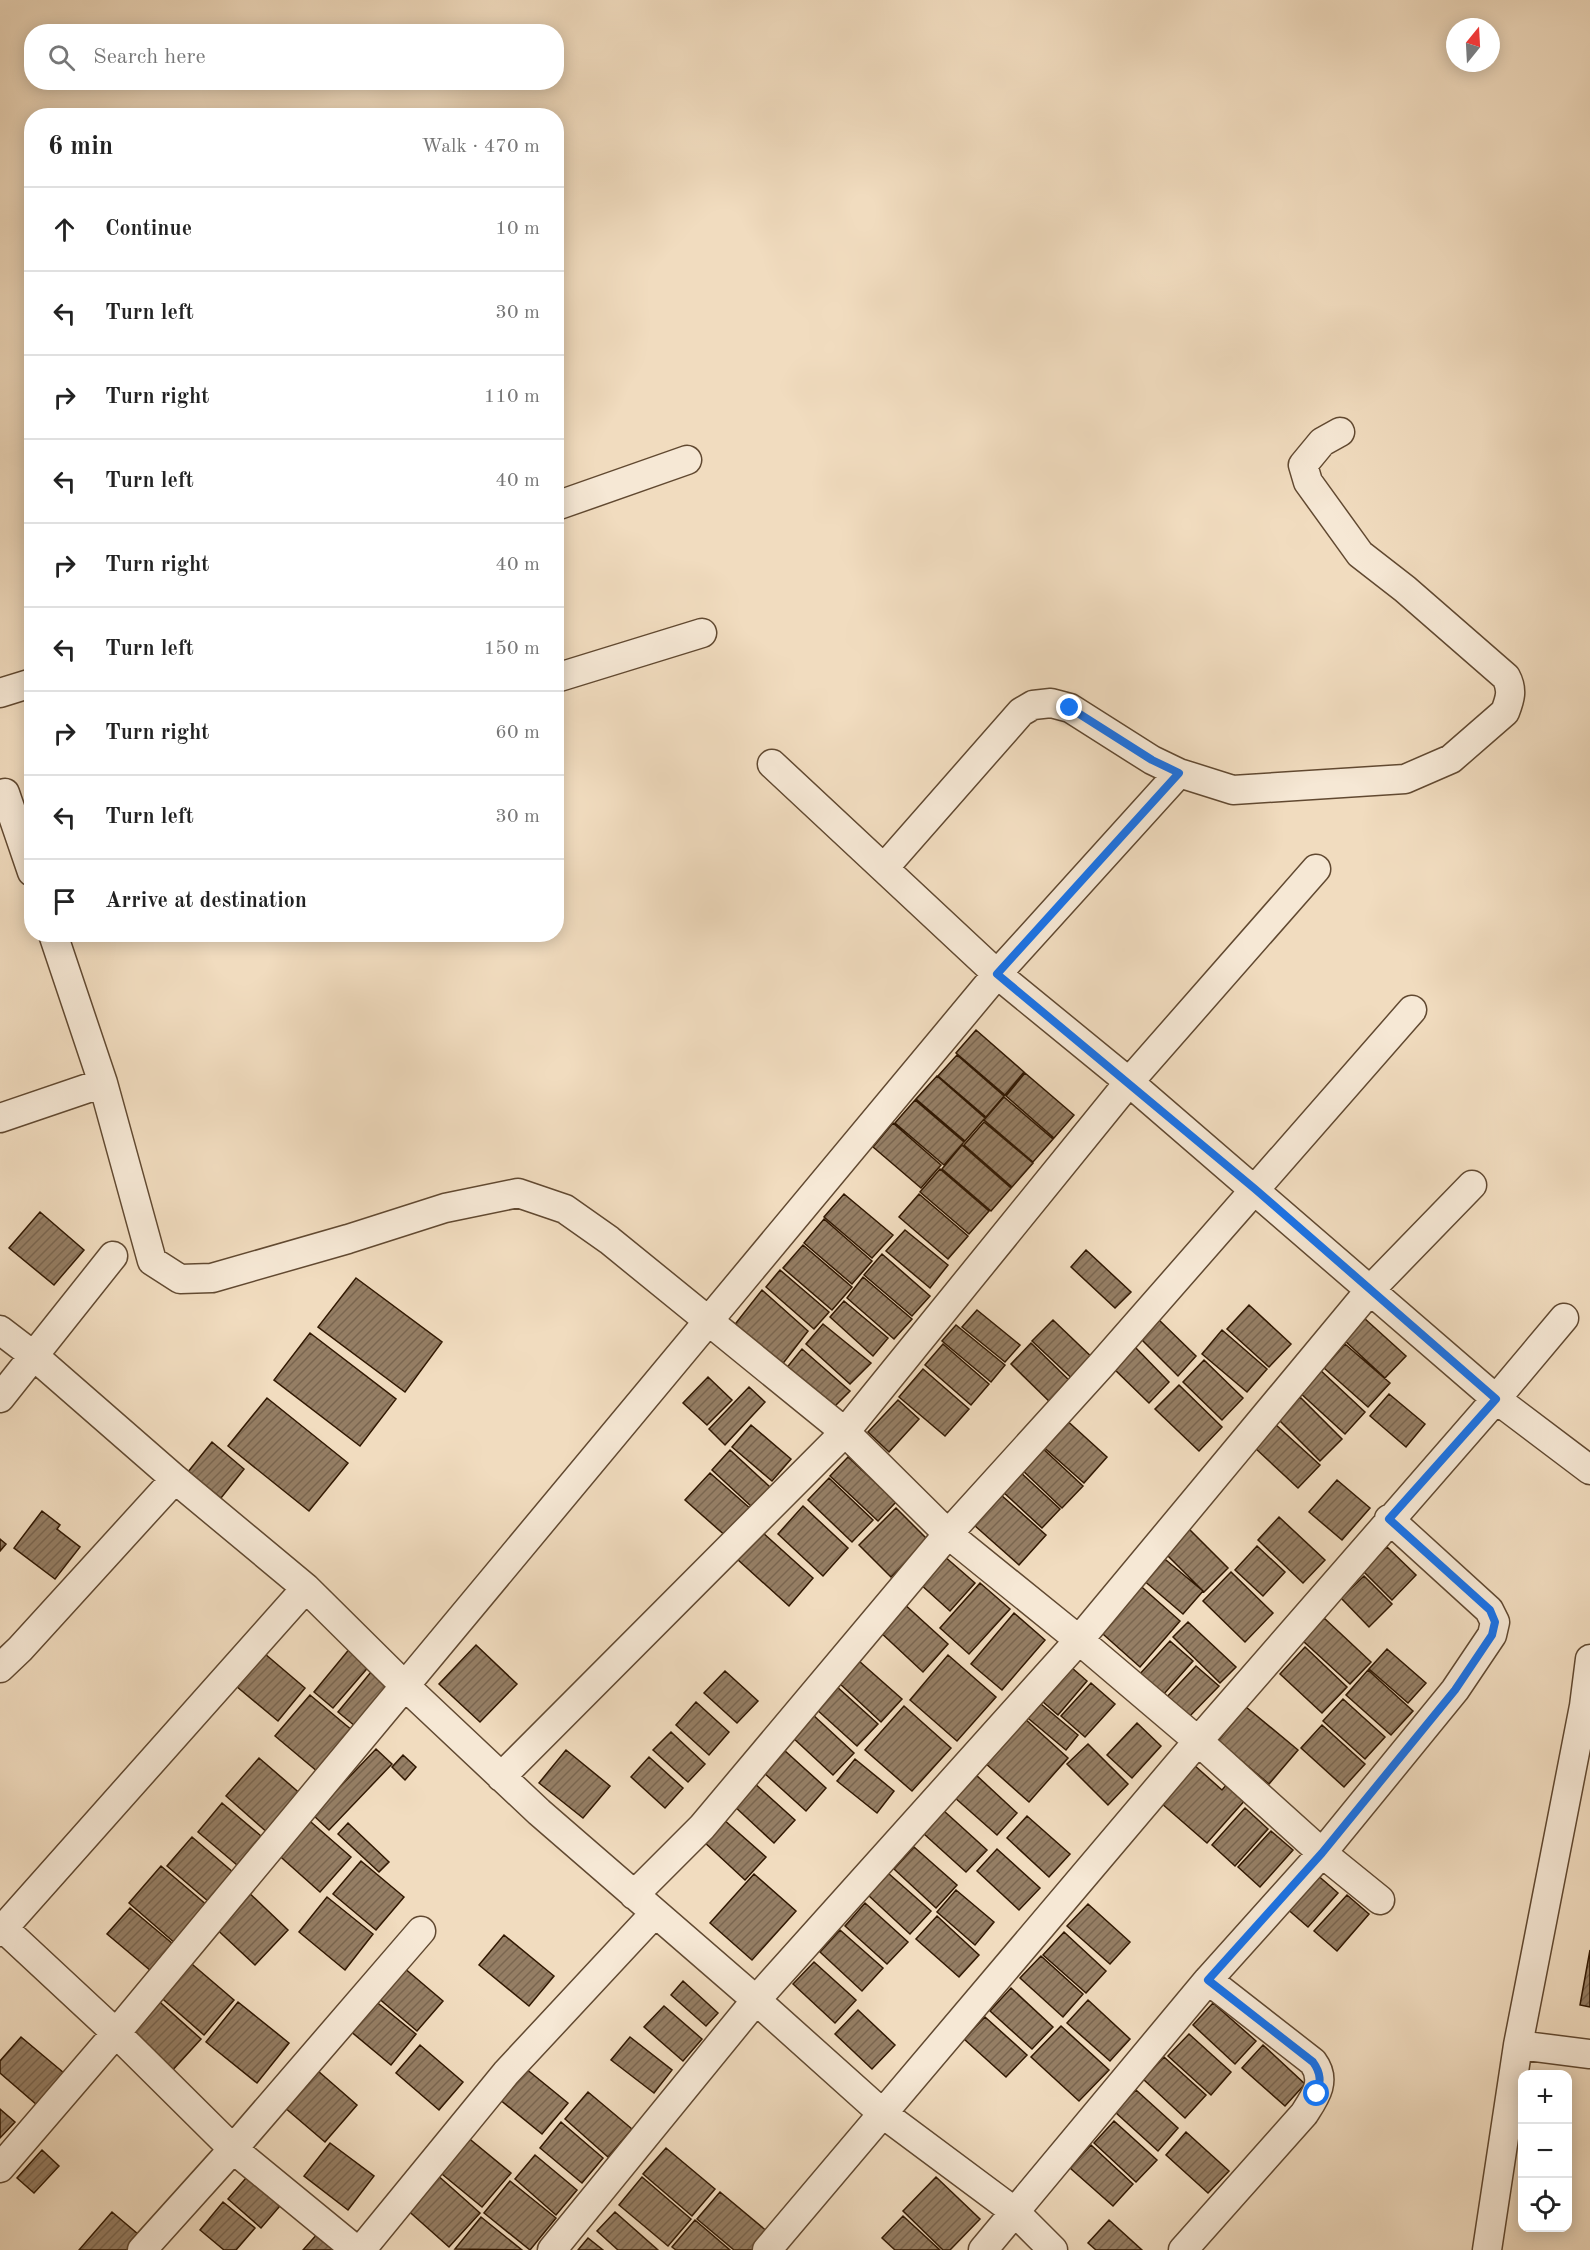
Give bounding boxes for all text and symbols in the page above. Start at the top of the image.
north arrow [1446,18,1500,72]
search box [24,24,564,90]
icon: search [45,41,78,74]
text: Search here [93,46,206,68]
text: 6 min [48,134,113,160]
text: Walk · 470 m [421,137,540,157]
icon: ahead [48,213,81,246]
text: Continue [105,218,192,240]
text: 10 m [495,219,540,239]
icon: left [48,297,81,330]
text: Turn left [105,302,194,324]
text: 30 m [495,303,540,323]
icon: right [48,381,81,414]
text: Turn right [105,386,209,408]
text: 110 m [484,387,540,407]
icon: left [48,465,81,498]
text: Turn left [105,470,194,492]
text: 40 m [495,471,540,491]
icon: right [48,549,81,582]
text: Turn right [105,554,209,576]
text: 40 m [495,555,540,575]
icon: left [48,633,81,666]
text: Turn left [105,638,194,660]
text: 150 m [484,639,540,659]
route end [1056,694,1082,720]
icon: right [48,717,81,750]
text: Turn right [105,722,209,744]
text: 60 m [495,723,540,743]
icon: left [48,801,81,834]
text: Turn left [105,806,194,828]
text: 30 m [495,807,540,827]
icon: arrive [48,885,81,918]
text: Arrive at destination [105,890,307,912]
map controls [1518,2070,1572,2232]
button: + [1518,2070,1572,2124]
route start [1303,2080,1329,2106]
button: − [1518,2124,1572,2178]
button: locate [1518,2178,1572,2232]

